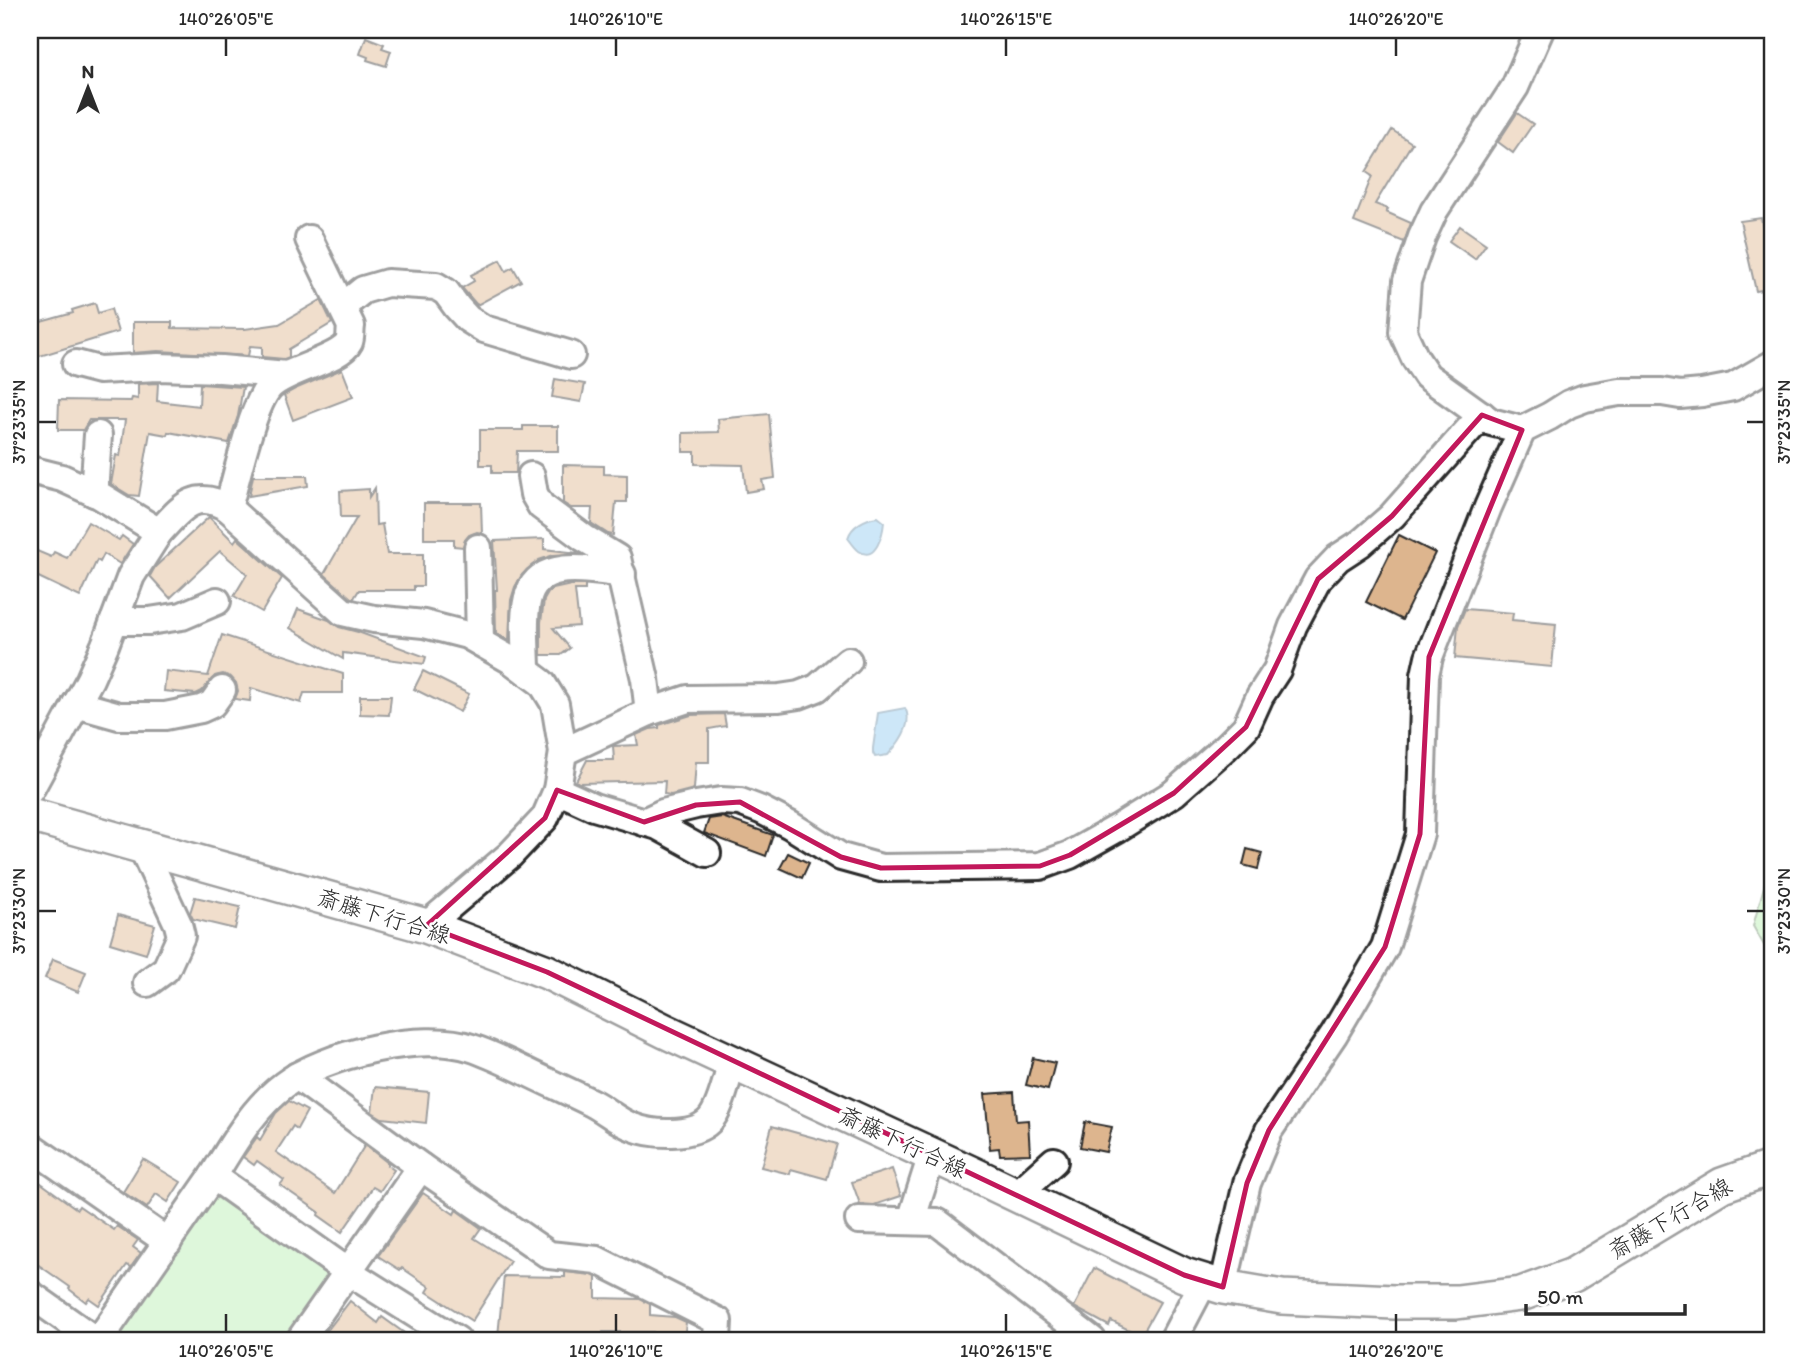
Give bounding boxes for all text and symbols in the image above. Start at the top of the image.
text: 140°26'05"E [179,8,274,30]
text: 140°26'10"E [569,8,663,30]
text: 140°26'15"E [960,8,1052,30]
text: 140°26'20"E [1349,8,1444,30]
north arrow [52,52,122,122]
text: N [82,60,94,83]
text: 37°23'35"N [8,380,30,464]
text: 37°23'35"N [1773,380,1795,464]
text: 37°23'30"N [8,868,30,954]
text: 37°23'30"N [1773,868,1795,954]
street label: 斎藤下行合線 [314,882,454,950]
street label: 斎藤下行合線 [835,1100,971,1184]
street label: 斎藤下行合線 [1603,1171,1737,1265]
scale bar [1526,1272,1686,1316]
text: 50 m [1537,1284,1584,1309]
text: 140°26'05"E [179,1340,274,1362]
text: 140°26'10"E [569,1340,663,1362]
text: 140°26'15"E [960,1340,1052,1362]
text: 140°26'20"E [1349,1340,1444,1362]

